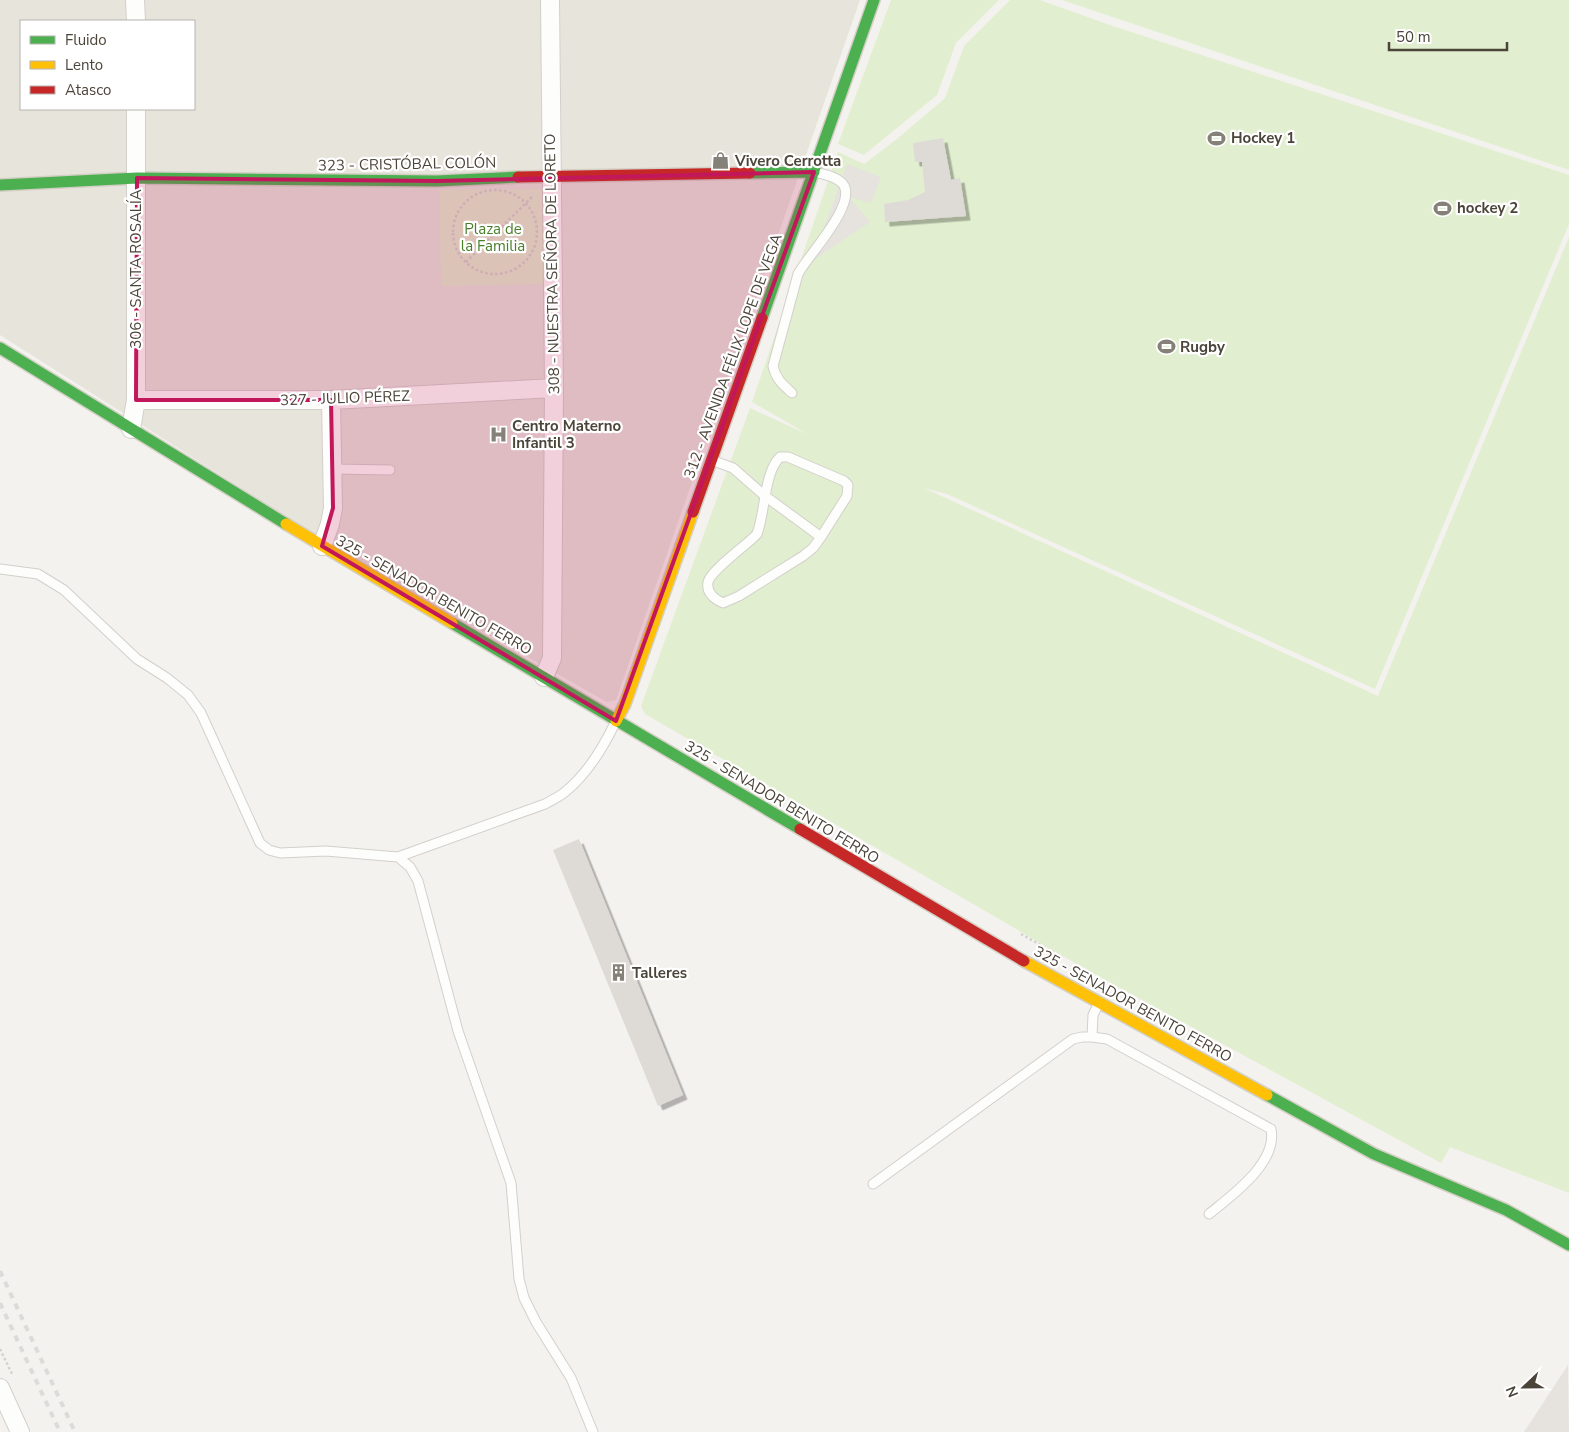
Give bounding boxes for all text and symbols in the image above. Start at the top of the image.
legend [20,20,195,110]
scale bar [1389,20,1506,52]
text: 50 m [1396,27,1431,47]
text: Fluido [65,30,107,50]
text: Lento [65,55,103,75]
text: Atasco [65,80,111,100]
sports icon: Hockey 1 [1207,128,1227,148]
place label: Hockey 1 [1231,128,1295,148]
street label: 308 - NUESTRA SEÑORA DE LORETO [540,133,564,395]
street label: 323 - CRISTÓBAL COLÓN [318,151,496,176]
shop icon: Vivero Cerrotta [711,151,731,171]
place label: Vivero Cerrotta [734,151,841,171]
street label: 306 - SANTA ROSALÍA [126,189,146,349]
sports icon: hockey 2 [1433,198,1453,218]
place label: hockey 2 [1457,198,1518,218]
park label: Plaza de la Familia [461,219,525,256]
street label: 312 - AVENIDA FÉLIX LOPE DE VEGA [679,231,787,481]
sports icon: Rugby [1156,337,1176,357]
place label: Rugby [1180,337,1225,357]
street label: 327 - JULIO PÉREZ [280,386,410,410]
place label: Centro Materno Infantil 3 [512,416,621,453]
hospital icon: Centro Materno Infantil 3 [488,425,508,445]
street label: 325 - SENADOR BENITO FERRO [332,530,536,660]
street label: 325 - SENADOR BENITO FERRO [681,736,883,868]
street label: 325 - SENADOR BENITO FERRO [1030,941,1236,1067]
building icon: Talleres [608,963,628,983]
place label: Talleres [632,963,687,983]
north arrow [1499,1362,1549,1412]
text: N [1502,1383,1523,1400]

